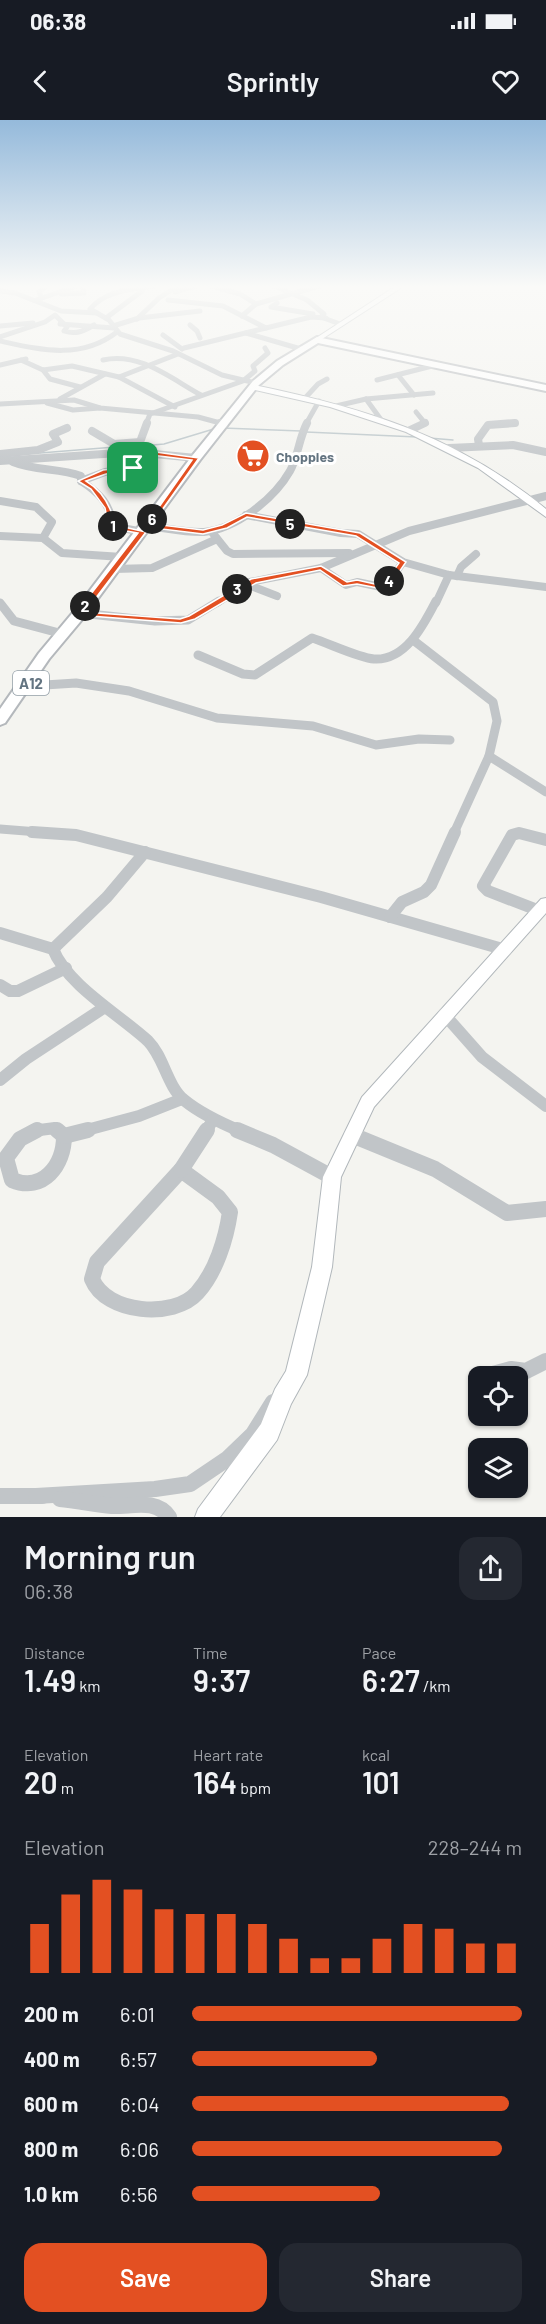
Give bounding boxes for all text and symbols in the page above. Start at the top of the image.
text: 06:38 [30,8,86,34]
icon: back [24,65,57,98]
text: Sprintly [227,65,319,97]
icon: heart [489,65,522,98]
supermarket icon: Choppies [235,438,271,474]
pin [107,442,158,493]
place label: Choppies [276,448,334,465]
icon: arrive [116,451,149,484]
pin: 6 [137,504,167,534]
text: 6 [148,509,156,528]
pin: 5 [275,509,305,539]
pin: 1 [98,511,128,541]
text: 5 [286,514,294,533]
text: 1 [110,516,116,535]
pin: 4 [374,566,404,596]
text: 4 [384,571,394,590]
pin: 3 [222,574,252,604]
text: 3 [233,579,241,598]
pin: 2 [70,591,100,621]
text: 2 [81,596,89,615]
road number: A12 [13,671,49,695]
map controls [468,1366,528,1498]
button: locate [468,1366,528,1426]
button: layers [468,1438,528,1498]
text: Morning run [24,1536,196,1576]
button: share [459,1537,522,1600]
text: 06:38 [24,1579,73,1603]
text: Distance [24,1643,85,1662]
text: Time [193,1643,228,1662]
text: Pace [362,1643,396,1662]
text: 1.49 [24,1662,76,1698]
text: 9:37 [193,1662,250,1698]
text: 6:27 [362,1662,420,1698]
text: km [76,1676,101,1695]
text: /km [420,1676,451,1695]
text: Elevation [24,1745,88,1764]
text: Heart rate [193,1745,263,1764]
text: kcal [362,1745,390,1764]
text: 20 [24,1764,58,1800]
text: 164 [193,1764,237,1800]
text: 101 [362,1764,400,1800]
text: m [58,1778,74,1797]
text: bpm [237,1778,271,1797]
text: Elevation [24,1835,105,1859]
text: 228–244 m [428,1835,522,1859]
text: 200 m [24,2002,79,2026]
text: 6:01 [120,2002,155,2026]
text: 400 m [24,2047,80,2071]
text: 6:57 [120,2047,157,2071]
text: 600 m [24,2092,78,2116]
text: 6:04 [120,2092,159,2116]
text: 800 m [24,2137,78,2161]
text: 6:06 [120,2137,159,2161]
text: 1.0 km [24,2182,79,2206]
text: 6:56 [120,2182,158,2206]
button: Save [24,2243,267,2312]
button: Share [279,2243,522,2312]

